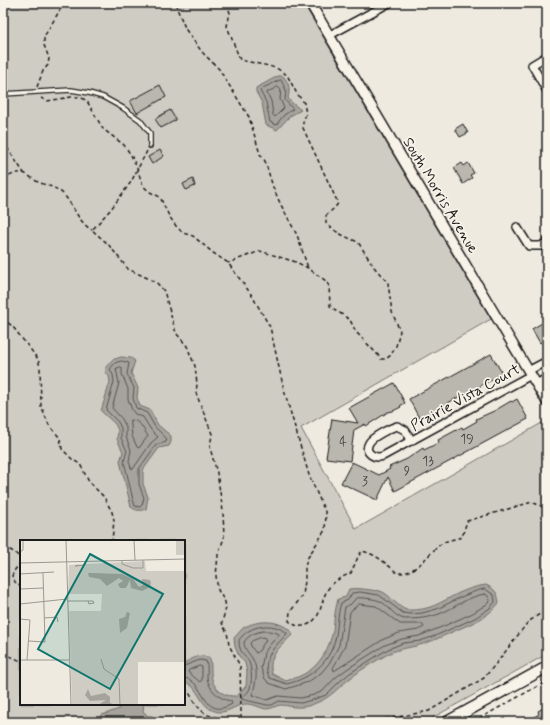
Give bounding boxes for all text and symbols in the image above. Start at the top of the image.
street label: South Morris Avenue [398,134,483,257]
street label: Prairie Vista Court [407,359,524,436]
house number: 19 [460,431,474,448]
house number: 4 [339,434,347,451]
house number: 13 [422,453,434,470]
house number: 9 [404,463,410,480]
house number: 3 [362,473,368,490]
inset map [20,540,185,705]

